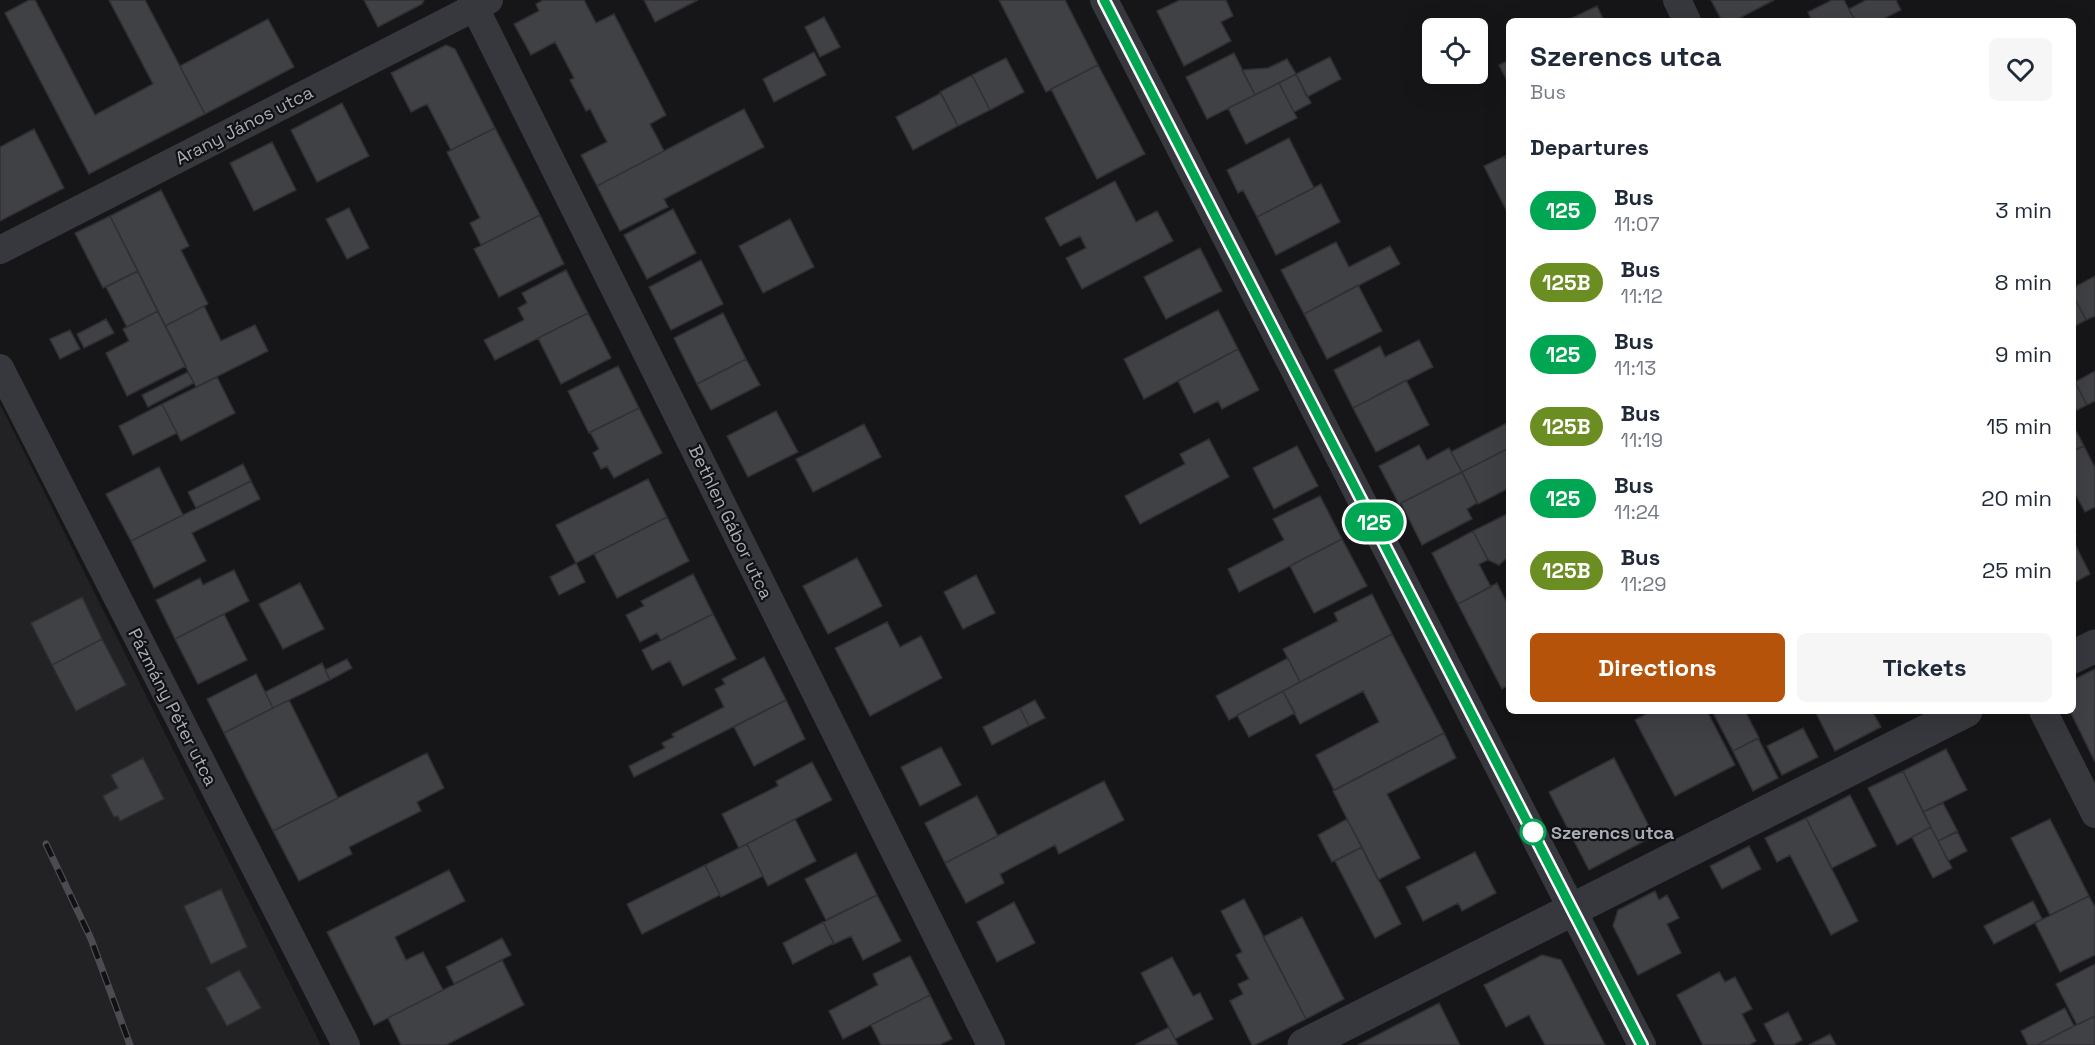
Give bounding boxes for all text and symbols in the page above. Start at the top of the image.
map controls [1422,18,1488,84]
button: locate [1422,18,1488,84]
text: Szerencs utca [1530,38,1722,74]
button: heart [1989,38,2052,101]
text: Bus [1530,79,1566,105]
street label: Arany János utca [171,80,317,170]
text: Departures [1530,133,1649,161]
text: Bus [1614,183,1654,211]
text: 3 min [1995,196,2052,224]
text: 125 [1546,197,1580,224]
text: 11:07 [1614,211,1660,237]
text: Bus [1621,255,1660,283]
text: 8 min [1995,268,2052,296]
text: 125B [1542,269,1591,296]
text: 11:12 [1621,283,1663,309]
text: Bus [1614,327,1654,355]
text: 9 min [1995,340,2052,368]
text: 125 [1546,341,1580,368]
text: 11:13 [1614,355,1656,381]
text: Bus [1621,399,1660,427]
text: 15 min [1986,412,2052,440]
text: 125B [1542,413,1591,440]
text: 11:19 [1621,427,1663,453]
street label: Bethlen Gábor utca [684,441,778,603]
text: Bus [1614,471,1654,499]
text: 20 min [1981,484,2052,512]
text: 125 [1546,485,1580,512]
text: 11:24 [1614,499,1660,525]
line badge: 125 [1340,502,1408,542]
text: 125 [1357,509,1391,536]
text: Bus [1621,543,1660,571]
text: 25 min [1982,556,2052,584]
text: 125B [1542,557,1591,584]
text: 11:29 [1621,571,1667,597]
street label: Pázmány Péter utca [123,624,223,790]
button: Directions [1530,633,1785,702]
button: Tickets [1797,633,2052,702]
marker: Szerencs utca [1520,819,1546,845]
place label: Szerencs utca [1551,821,1675,844]

